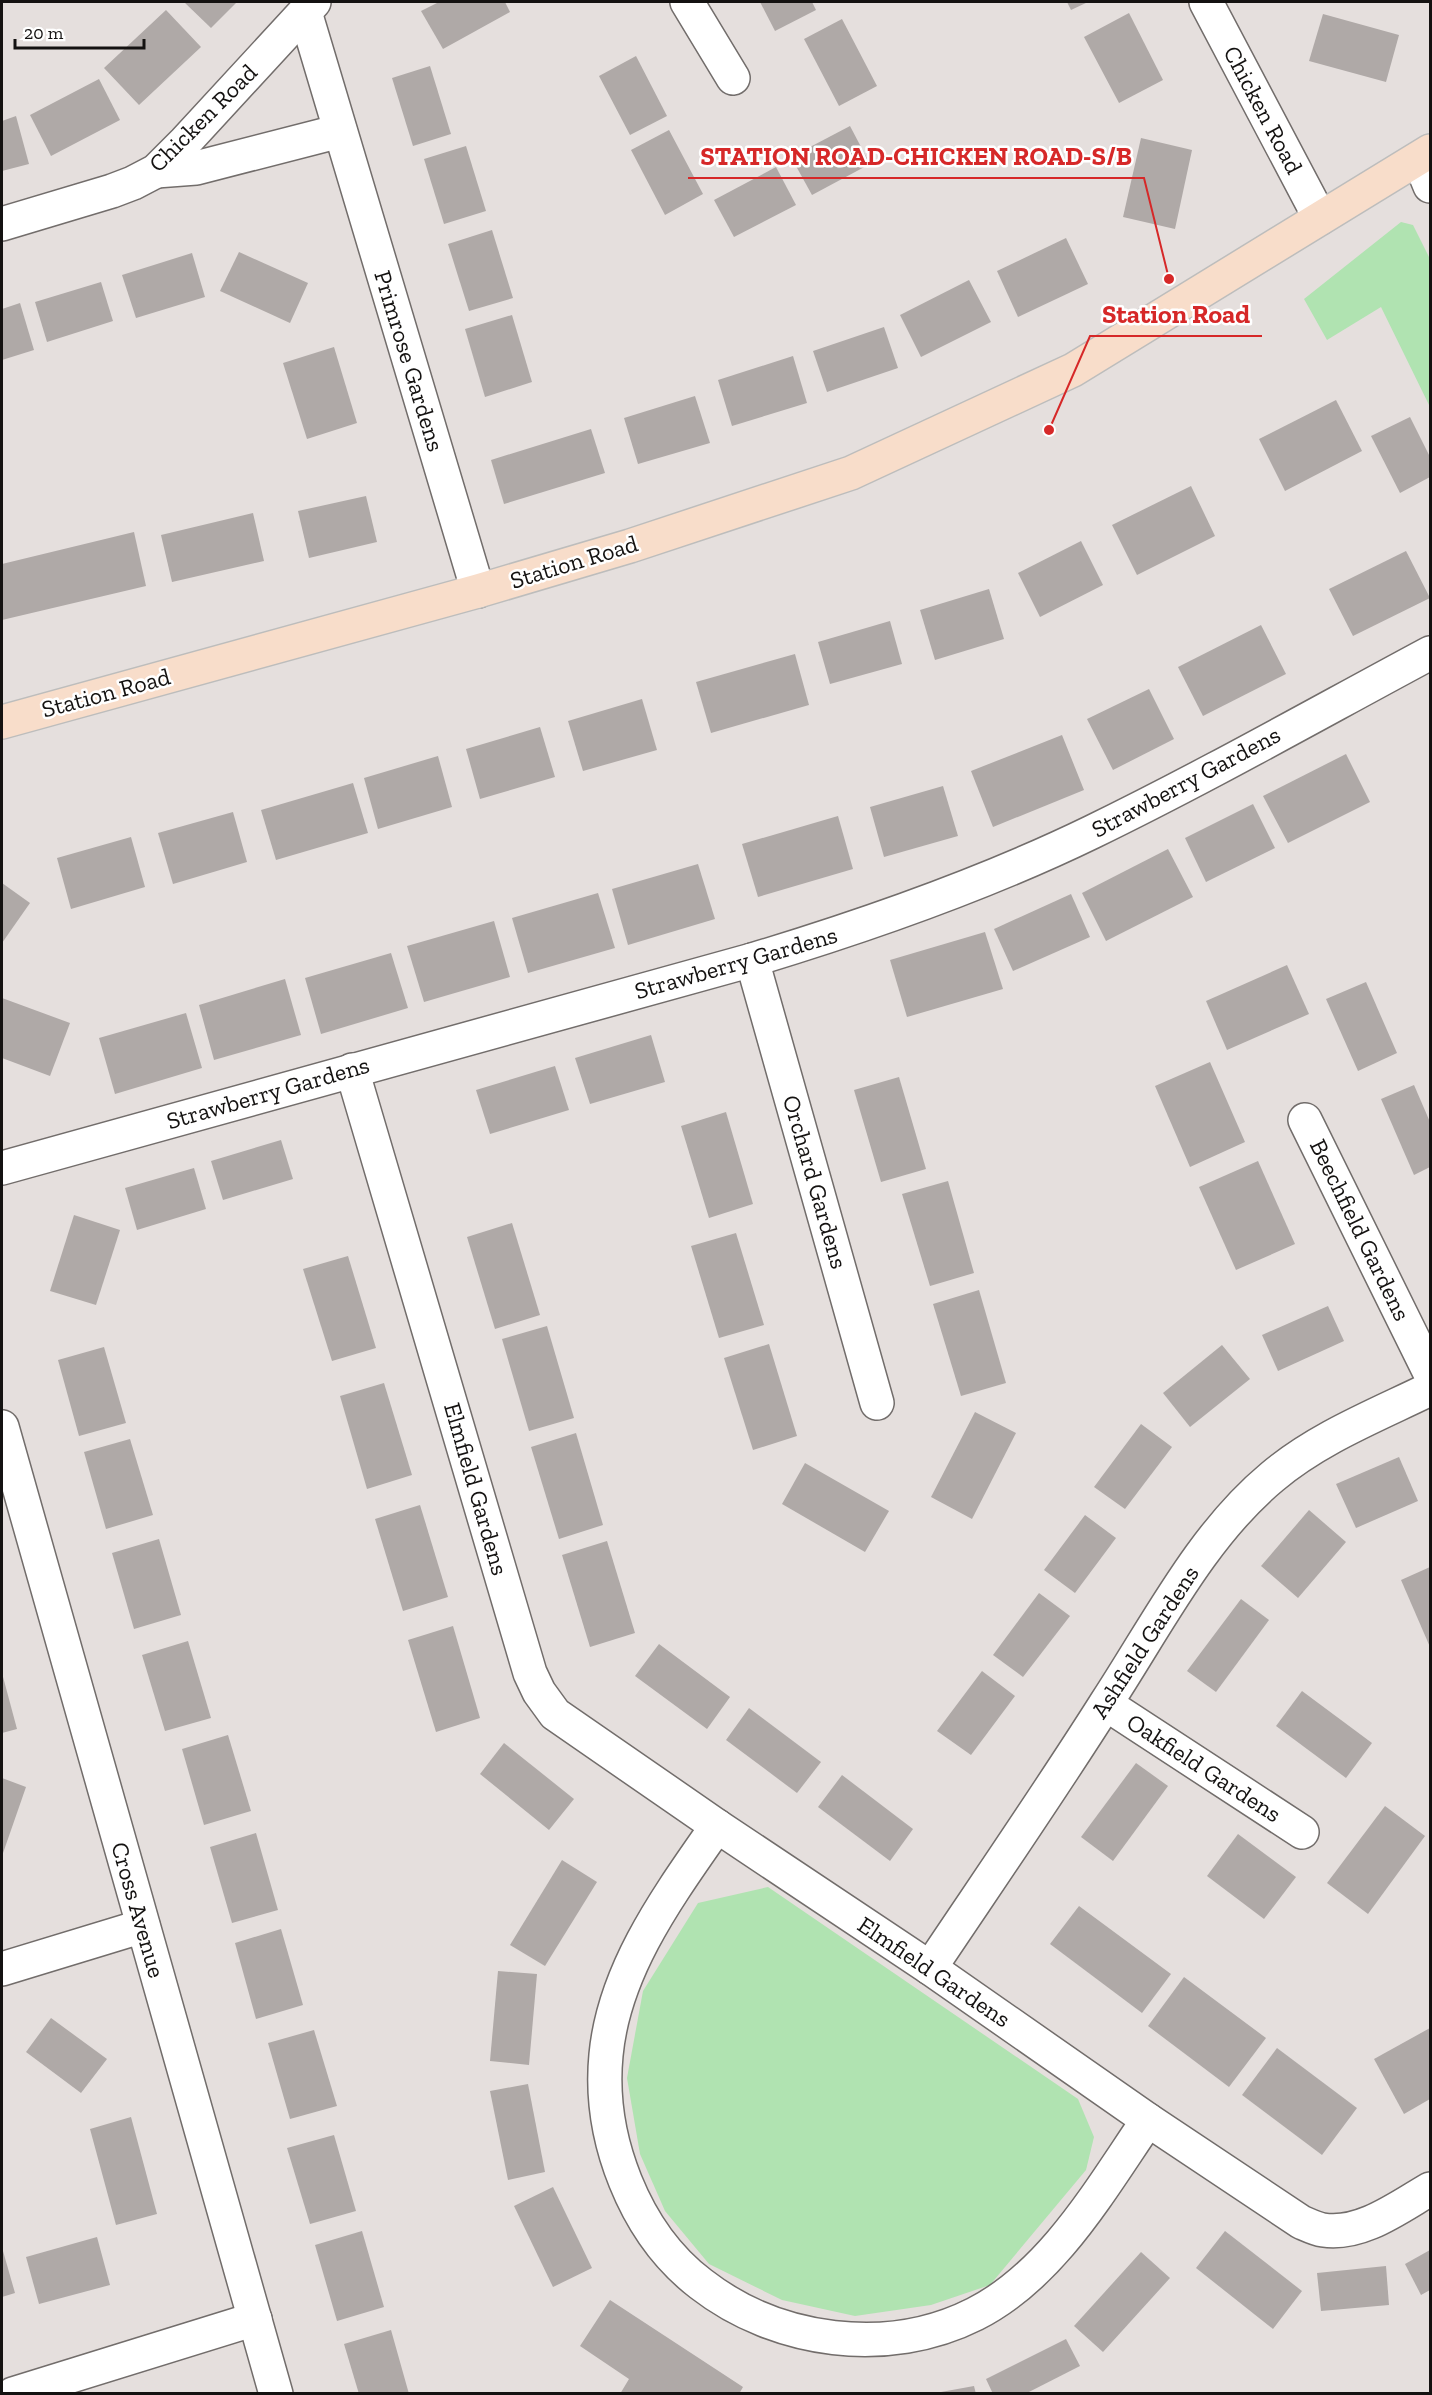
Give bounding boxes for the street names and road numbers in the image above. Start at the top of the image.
street label: Chicken Road [1218,41,1309,179]
street label: Chicken Road [143,58,263,178]
street label: Primrose Gardens [368,267,451,455]
street label: Station Road [506,528,641,595]
street label: Station Road [38,661,173,724]
street label: Strawberry Gardens [1086,720,1285,844]
street label: Strawberry Gardens [631,920,841,1005]
street label: Strawberry Gardens [163,1050,373,1135]
street label: Orchard Gardens [777,1092,854,1272]
street label: Beechfield Gardens [1304,1134,1417,1325]
street label: Elmfield Gardens [438,1399,515,1578]
street label: Ashfield Gardens [1084,1560,1205,1724]
street label: Oakfield Gardens [1122,1707,1287,1828]
street label: Cross Avenue [105,1839,172,1981]
street label: Elmfield Gardens [852,1910,1016,2033]

